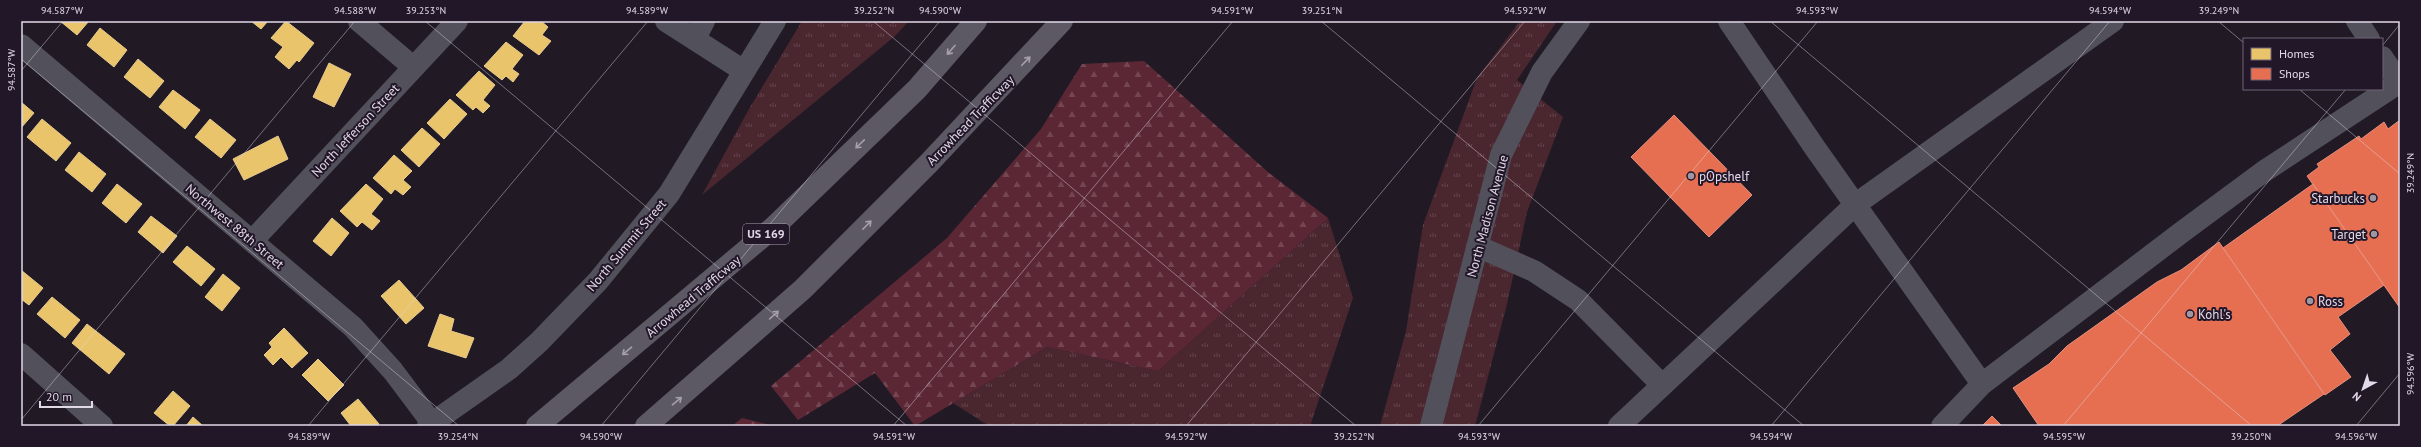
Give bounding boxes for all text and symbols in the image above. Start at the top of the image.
text: 94.587°W [41,4,84,17]
text: 94.588°W [334,4,377,17]
text: 39.253°N [406,4,446,17]
text: 94.589°W [626,4,669,17]
text: 39.252°N [854,4,894,17]
text: 94.590°W [919,4,962,17]
text: 94.591°W [1211,4,1254,17]
text: 39.251°N [1302,4,1342,17]
text: 94.592°W [1504,4,1547,17]
text: 94.593°W [1796,4,1839,17]
text: 94.594°W [2089,4,2132,17]
text: 39.249°N [2199,4,2239,17]
legend [2243,38,2383,90]
one-way arrow [946,45,955,56]
text: Homes [2279,46,2314,61]
text: 94.587°W [5,48,18,91]
one-way arrow [1021,56,1031,66]
text: Shops [2279,66,2310,81]
street label: Arrowhead Trafficway [923,72,1018,169]
street label: North Jefferson Street [308,80,403,180]
one-way arrow [855,139,865,148]
street label: North Madison Avenue [1463,153,1512,279]
text: 39.249°N [2404,153,2417,193]
place label: pOpshelf [1699,168,1750,185]
marker: pOpshelf [1686,171,1696,181]
street label: Northwest 88th Street [182,180,288,273]
place label: Starbucks [2311,190,2365,207]
marker: Starbucks [2368,193,2378,203]
street label: North Summit Street [583,195,670,295]
one-way arrow [862,220,872,230]
road number: US 169 [743,224,789,244]
place label: Target [2331,226,2367,243]
marker: Target [2369,229,2379,239]
street label: Arrowhead Trafficway [642,252,744,341]
place label: Ross [2318,293,2343,310]
marker: Ross [2305,296,2315,306]
place label: Kohl's [2198,306,2231,323]
marker: Kohl's [2185,309,2195,319]
one-way arrow [769,310,779,320]
one-way arrow [622,346,633,355]
text: 94.596°W [2404,352,2417,395]
north arrow [2343,369,2383,409]
scale bar [40,383,92,409]
text: 20 m [46,389,72,404]
text: N [2349,389,2364,404]
one-way arrow [671,397,682,406]
text: 94.589°W [288,430,331,443]
text: 39.254°N [438,430,478,443]
text: 94.590°W [580,430,623,443]
text: 94.591°W [873,430,916,443]
text: 94.592°W [1165,430,1208,443]
text: 39.252°N [1334,430,1374,443]
text: 94.593°W [1458,430,1501,443]
text: 94.594°W [1750,430,1793,443]
text: 94.595°W [2043,430,2086,443]
text: 39.250°N [2231,430,2271,443]
text: 94.596°W [2335,430,2378,443]

